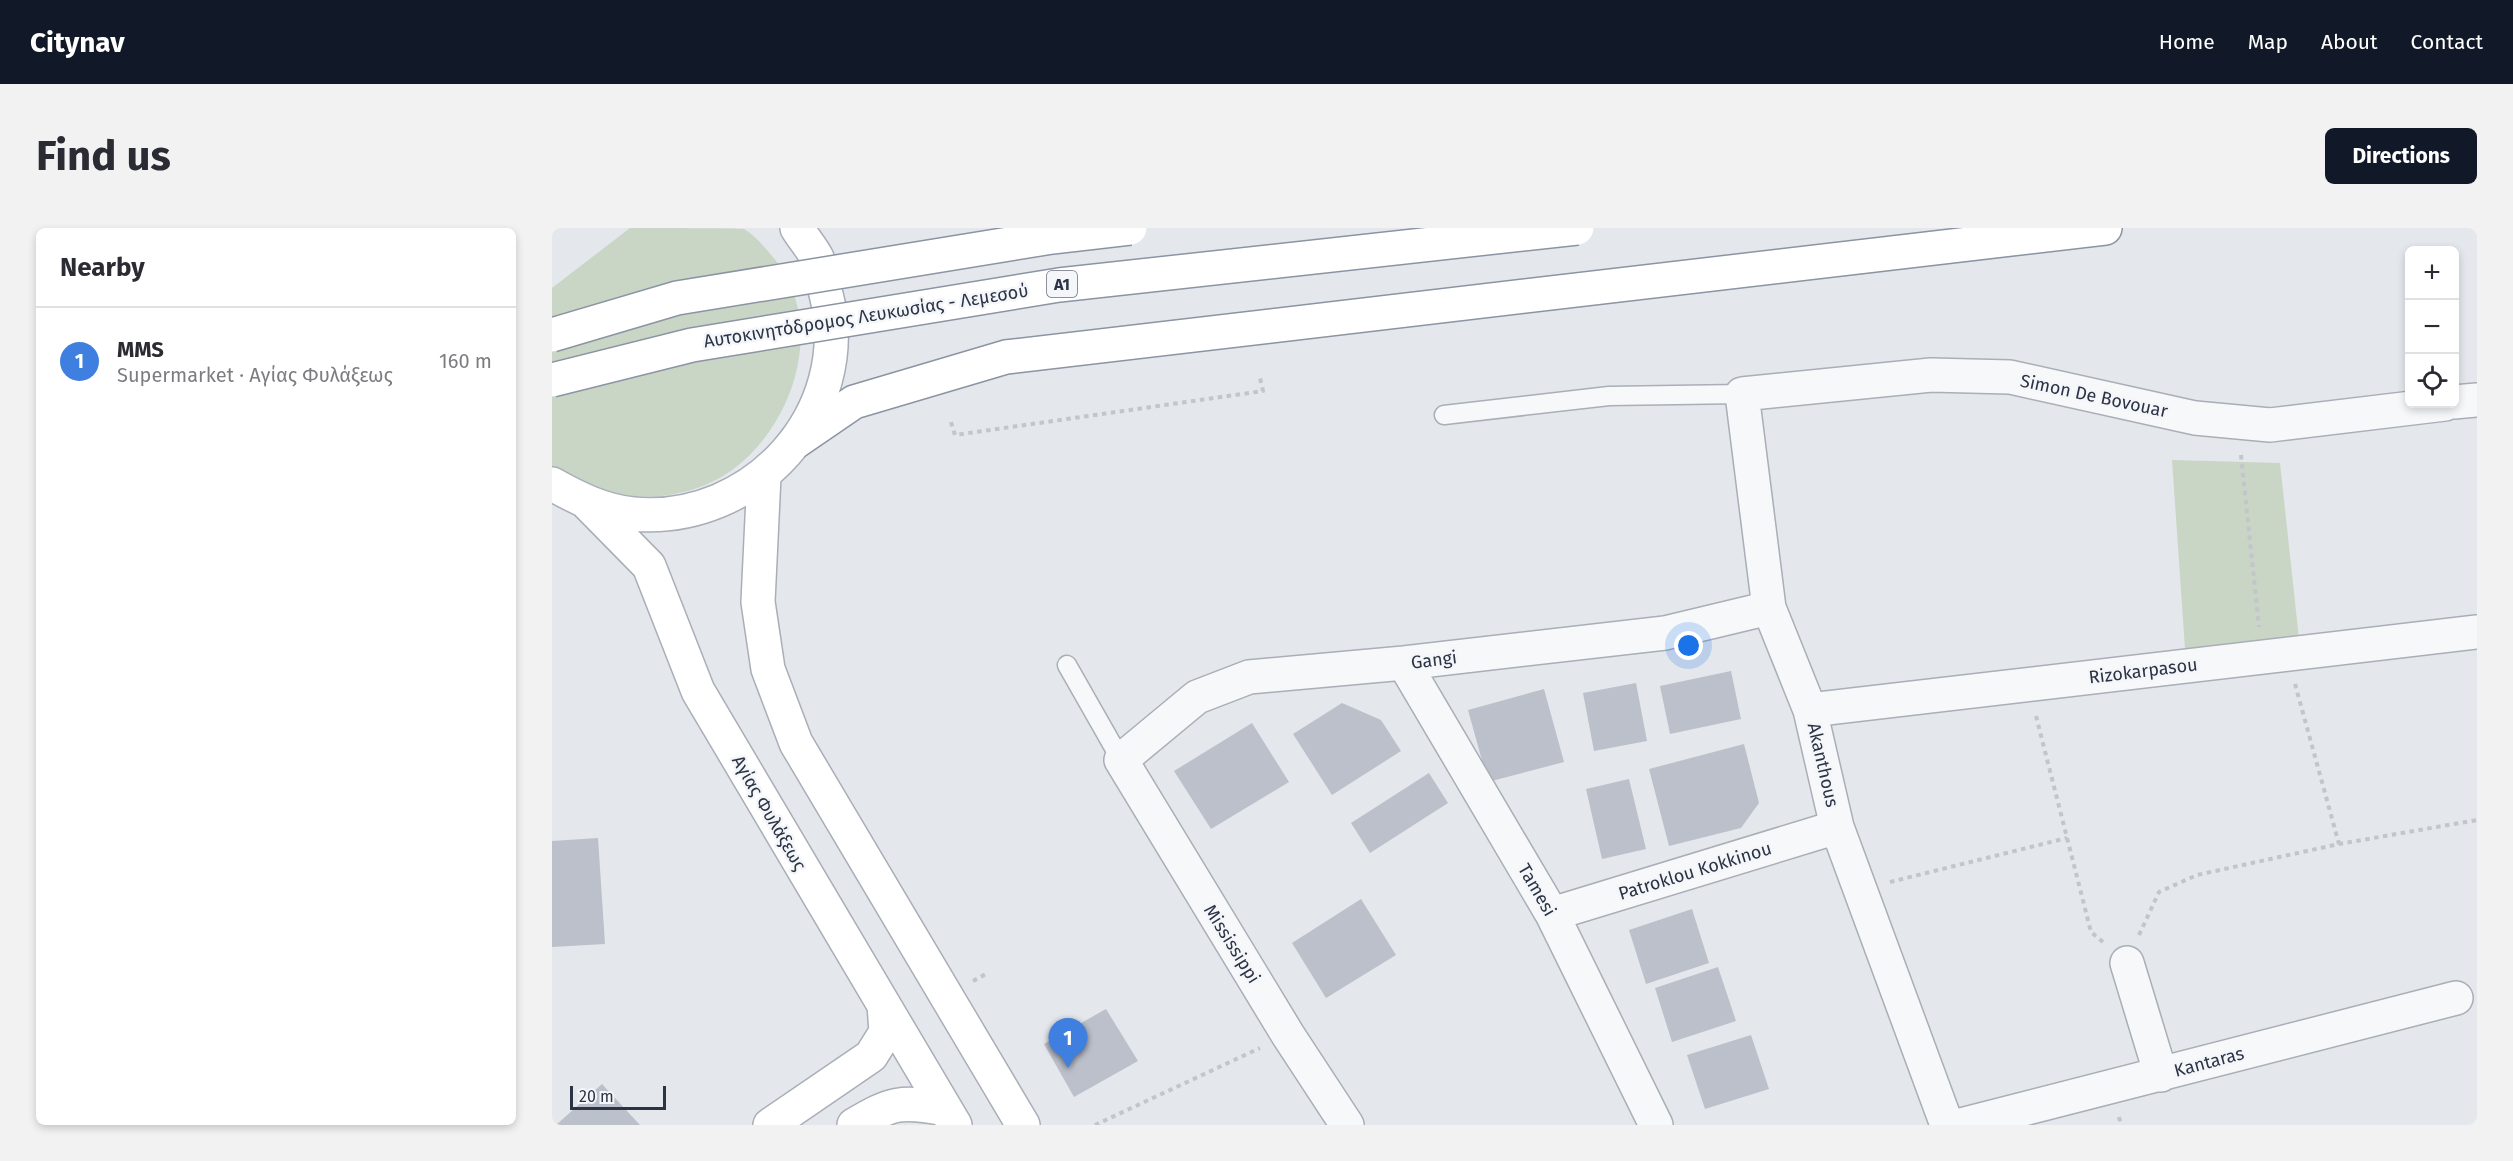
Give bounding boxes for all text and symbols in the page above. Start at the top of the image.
text: Citynav [30,26,125,59]
text: Home [2159,29,2215,55]
text: Map [2248,29,2288,55]
text: About [2321,29,2378,55]
text: Contact [2411,29,2483,55]
button: Directions [2325,128,2477,184]
text: Find us [36,131,171,181]
map controls [2405,246,2459,408]
button: + [2405,246,2459,300]
text: Nearby [60,252,145,283]
road number: A1 [1047,271,1077,297]
street label: Αυτοκινητόδρομος Λευκωσίας - Λεμεσού [702,279,1030,353]
button: − [2405,300,2459,354]
text: MMS [117,336,164,363]
text: 1 [75,349,84,373]
text: 160 m [439,349,492,373]
button: locate [2405,354,2459,408]
text: Supermarket · Αγίας Φυλάξεως [117,363,393,387]
street label: Simon De Bovouar [2018,370,2170,422]
your location [1674,631,1703,660]
street label: Gangi [1410,646,1458,674]
street label: Rizokarpasou [2087,653,2199,689]
street label: Akanthous [1803,721,1843,809]
street label: Αγίας Φυλάξεως [727,752,811,875]
street label: Patroklou Kokkinou [1616,837,1774,905]
street label: Tamesi [1513,860,1561,920]
street label: Mississippi [1199,900,1265,988]
pin: 1 [1048,1018,1088,1068]
street label: Kantaras [2172,1042,2246,1082]
scale bar [570,1083,666,1110]
text: 20 m [579,1087,614,1106]

